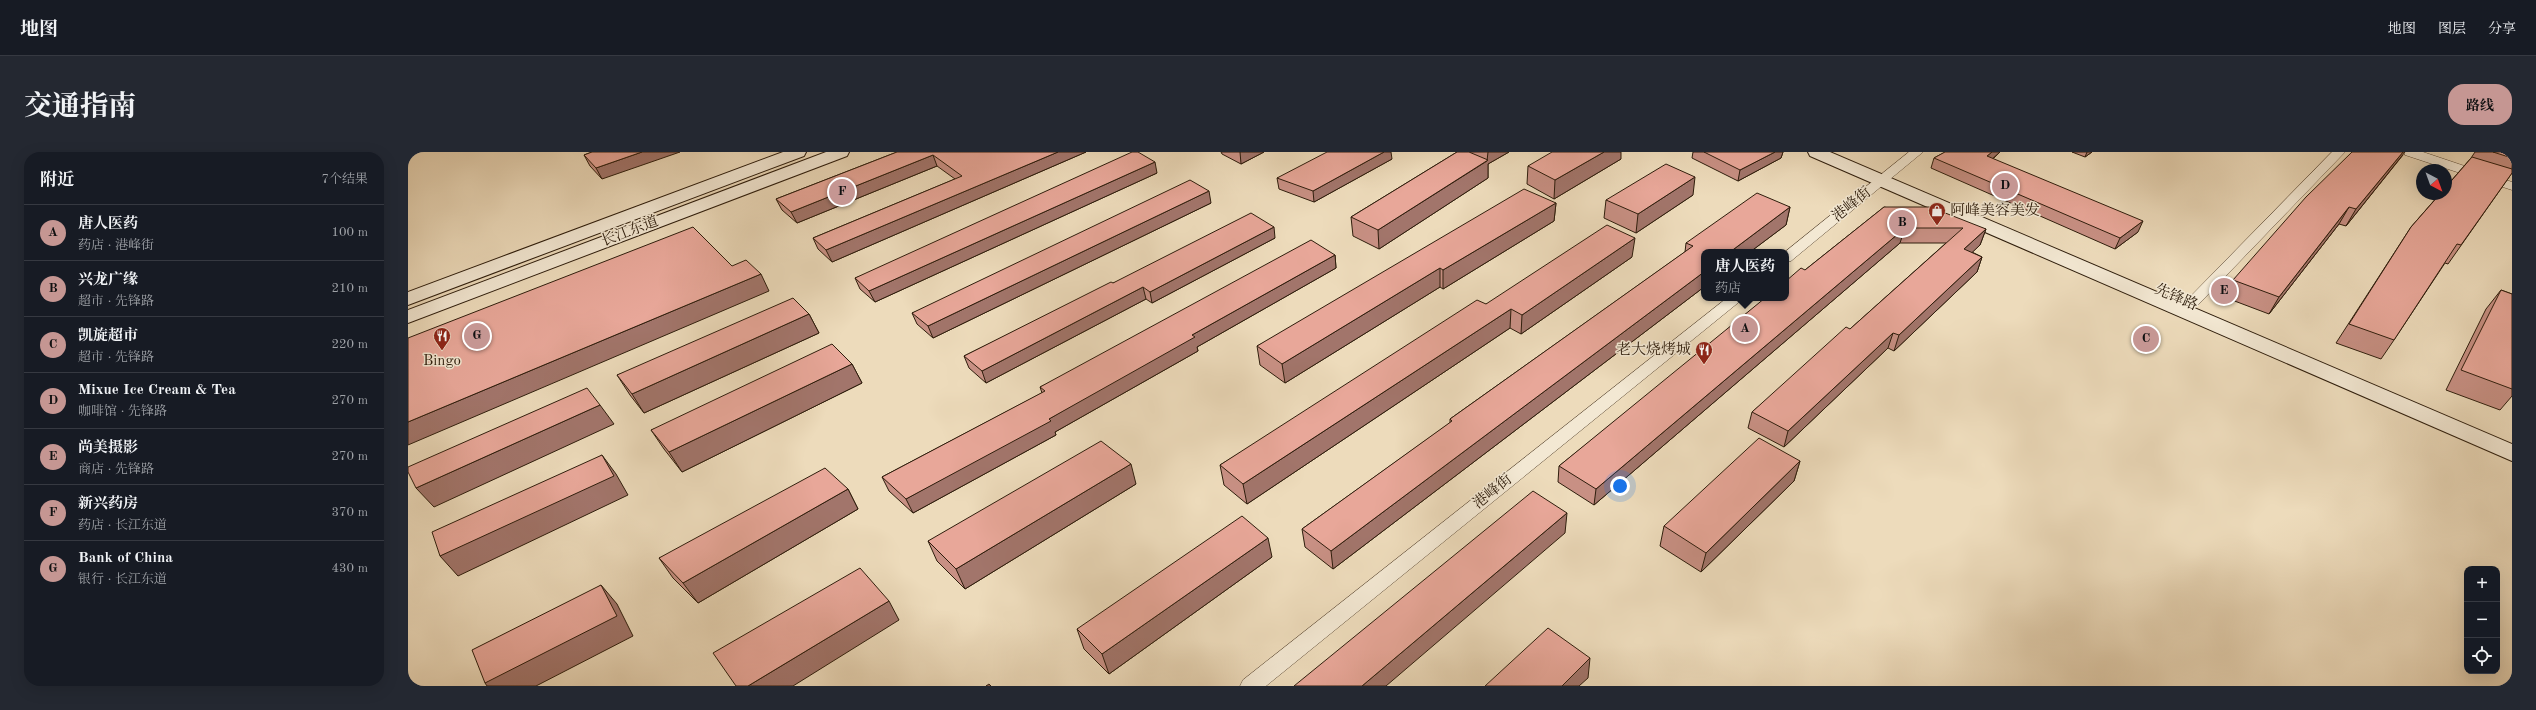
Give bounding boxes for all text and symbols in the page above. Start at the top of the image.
text: 地图 [20,21,58,40]
text: 地图 [2388,22,2416,36]
text: 图层 [2438,22,2466,36]
text: 分享 [2488,22,2516,36]
button: 路线 [2448,84,2512,125]
text: 交通指南 [24,94,136,122]
north arrow [2416,164,2452,200]
pin: D [1992,171,2018,201]
text: 附近 [40,172,74,189]
text: 7个结果 [321,173,368,186]
pin: F [829,177,855,207]
street label: 港峰街 [1829,183,1874,225]
shop icon: 阿峰美容美发 [1927,201,1947,226]
place label: 阿峰美容美发 [1950,202,2040,219]
pin: B [1889,208,1915,238]
street label: 长江东道 [599,212,661,250]
text: 唐人医药 [78,217,138,232]
text: A [48,226,58,239]
text: 100 m [331,226,368,239]
text: 药店 · 港峰街 [78,239,154,252]
popup [1701,249,1789,301]
text: 唐人医药 [1715,260,1775,275]
text: 兴龙广缘 [78,273,138,288]
pin: E [2211,276,2237,306]
street label: 先锋路 [2152,280,2200,314]
text: B [48,282,58,295]
text: 210 m [331,282,368,295]
text: 药店 [1715,282,1741,295]
text: 超市 · 先锋路 [78,295,154,308]
pin: A [1732,314,1758,344]
pin: G [464,321,490,351]
pin: C [2133,324,2159,354]
restaurant icon: Bingo [432,326,452,351]
text: 凯旋超市 [78,329,138,344]
text: C [49,338,57,351]
text: 220 m [331,338,368,351]
restaurant icon: 老大烧烤城 [1694,340,1714,365]
place label: 老大烧烤城 [1616,341,1691,358]
text: 超市 · 先锋路 [78,351,154,364]
place label: Bingo [423,354,461,369]
text: Mixue Ice Cream & Tea [78,383,236,398]
text: D [48,394,58,407]
text: 270 m [331,394,368,407]
text: 咖啡馆 · 先锋路 [78,405,167,418]
text: 尚美摄影 [78,441,138,456]
text: E [49,450,57,463]
text: 270 m [331,450,368,463]
text: 商店 · 先锋路 [78,463,154,476]
street label: 港峰街 [1470,470,1515,512]
your location [1610,476,1630,496]
text: 新兴药房 [78,497,138,512]
text: F [49,506,57,519]
text: 370 m [331,506,368,519]
text: 药店 · 长江东道 [78,519,167,532]
text: Bank of China [78,551,173,566]
text: G [48,562,58,575]
text: 430 m [331,562,368,575]
map controls [2464,566,2500,674]
button: + [2464,566,2500,602]
text: 银行 · 长江东道 [78,573,167,586]
button: − [2464,602,2500,638]
button: locate [2464,638,2500,674]

